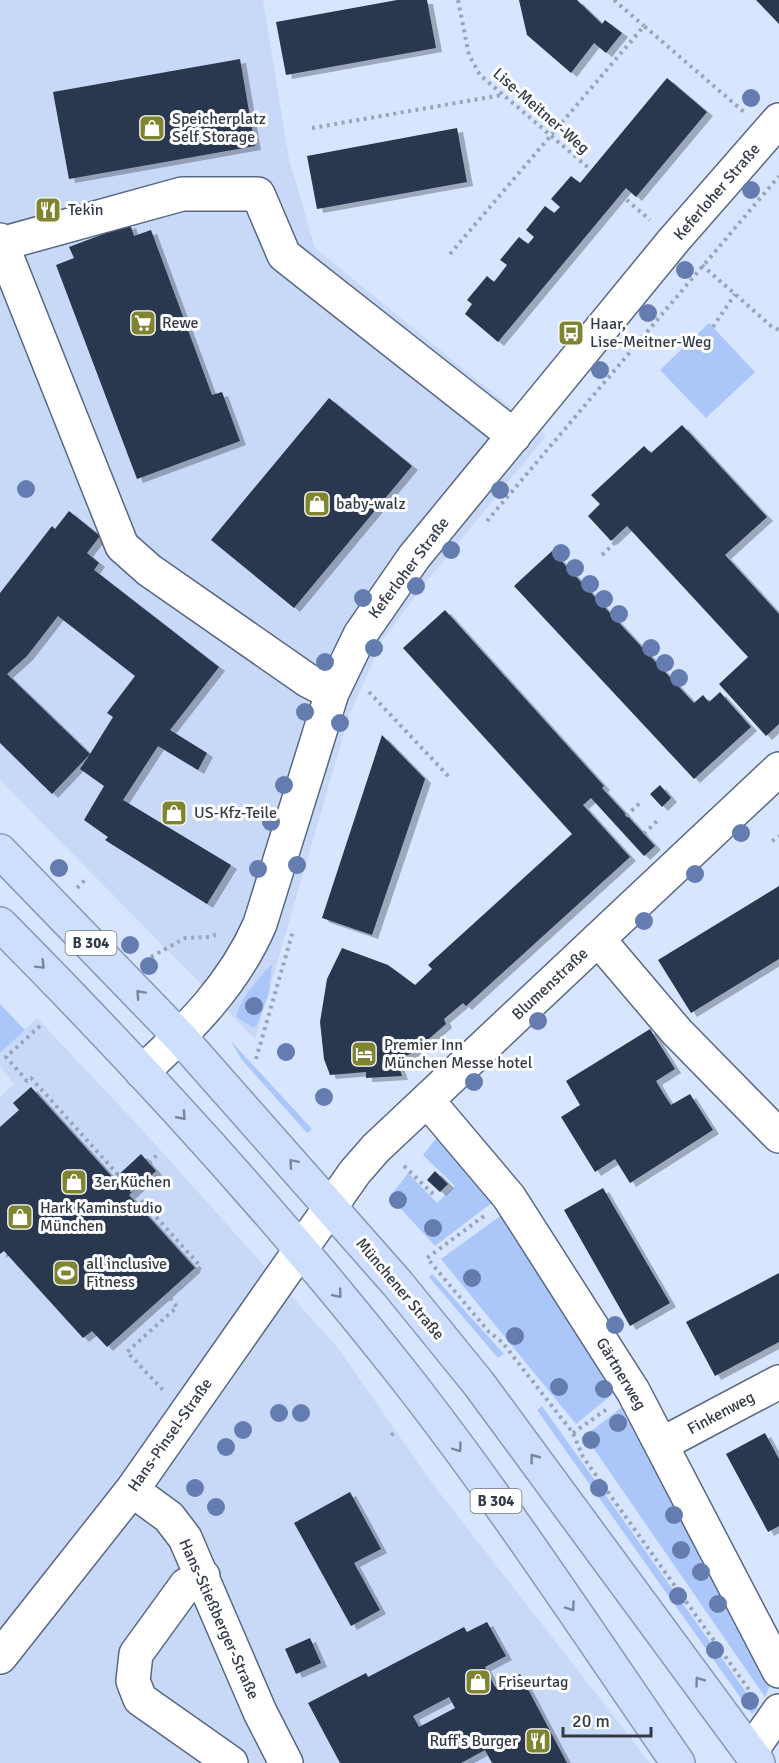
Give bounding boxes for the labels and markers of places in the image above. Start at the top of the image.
place label: Speicherplatz Self Storage [172,109,266,147]
shop icon: Speicherplatz Self Storage [137,113,167,143]
restaurant icon: Tekin [33,195,63,225]
place label: Tekin [68,200,104,220]
supermarket icon: Rewe [128,308,158,338]
place label: Rewe [162,313,199,333]
place label: Haar, Lise-Meitner-Weg [590,314,711,352]
bus stop icon: Haar, Lise-Meitner-Weg [556,318,586,348]
shop icon: baby-walz [302,489,332,519]
place label: baby-walz [336,494,406,514]
shop icon: US-Kfz-Teile [159,798,189,828]
place label: US-Kfz-Teile [194,803,277,823]
place label: Premier Inn München Messe hotel [384,1035,533,1073]
hotel icon: Premier Inn München Messe hotel [349,1039,379,1069]
shop icon: 3er Küchen [59,1167,89,1197]
place label: 3er Küchen [94,1172,171,1192]
place label: Hark Kaminstudio München [40,1198,162,1236]
shop icon: Hark Kaminstudio München [5,1202,35,1232]
place label: all inclusive Fitness [86,1254,167,1292]
sports icon: all inclusive Fitness [51,1258,81,1288]
shop icon: Friseurtag [463,1667,493,1697]
place label: Friseurtag [498,1672,569,1692]
restaurant icon: Ruff's Burger [523,1726,553,1756]
place label: Ruff's Burger [429,1731,518,1751]

